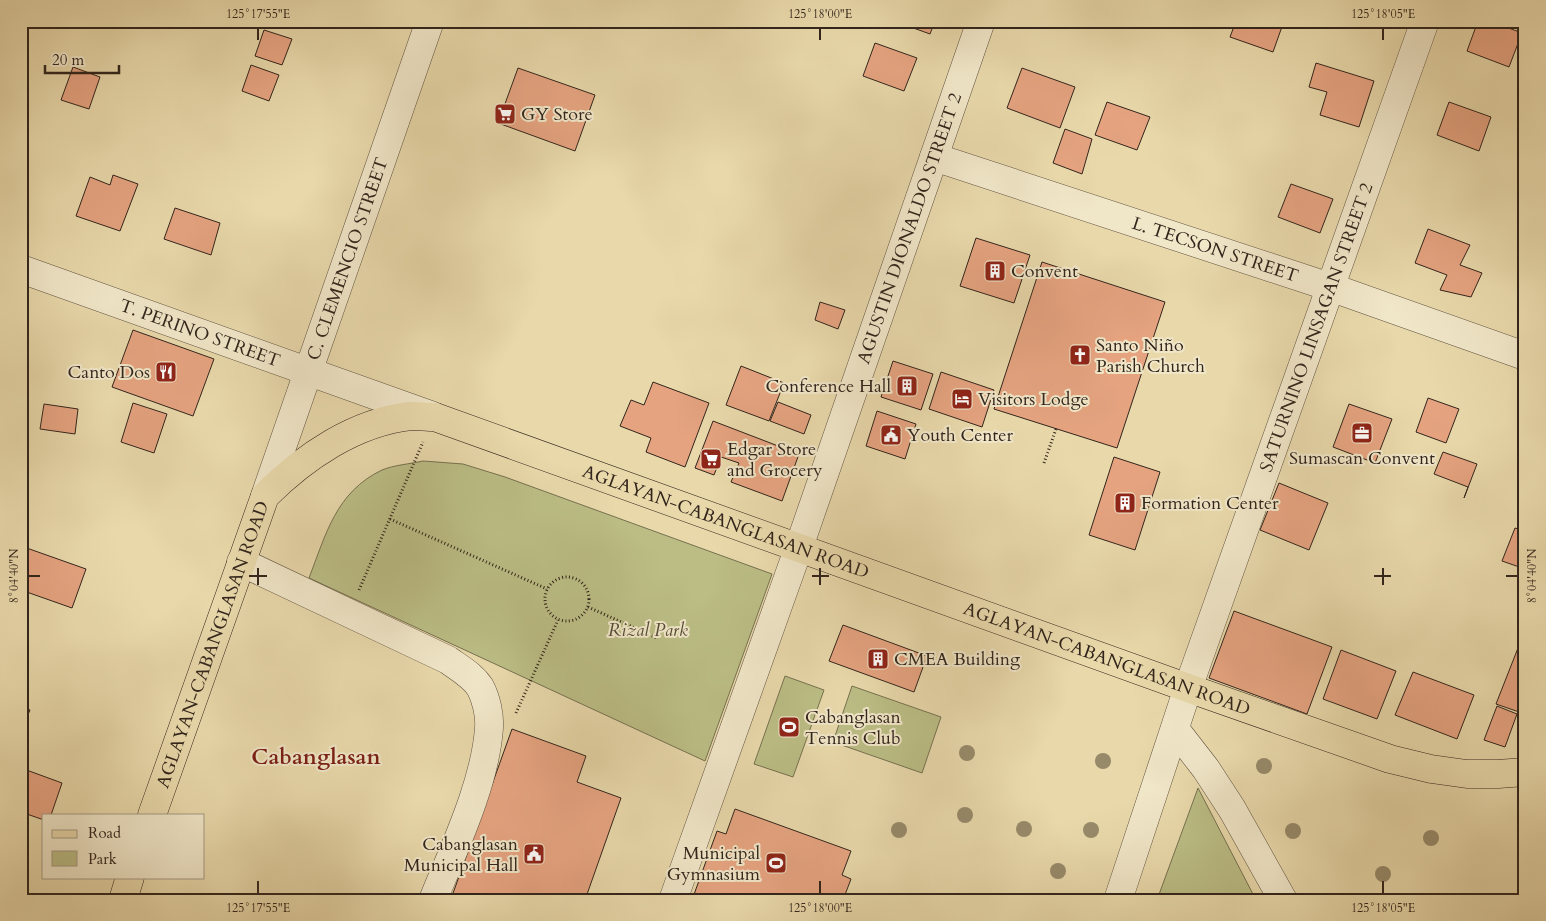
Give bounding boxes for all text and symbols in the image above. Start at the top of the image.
text: 125°17'55"E [226,6,290,22]
text: 125°18'00"E [788,6,852,22]
text: 125°18'05"E [1351,6,1415,22]
scale bar [45,42,119,74]
text: 20 m [52,50,84,70]
street label: AGUSTIN DIONALDO STREET 2 [851,90,968,367]
supermarket icon: GY Store [493,102,517,126]
place label: GY Store [521,102,593,127]
street label: C. CLEMENCIO STREET [301,154,394,364]
street label: SATURNINO LINSAGAN STREET 2 [1253,179,1379,475]
street label: L. TECSON STREET [1129,210,1301,288]
building icon: Convent [983,259,1007,283]
place label: Convent [1011,259,1078,284]
street label: T. PERINO STREET [116,293,284,373]
place label: Santo Niño Parish Church [1096,333,1205,379]
church icon: Santo Niño Parish Church [1068,343,1092,367]
place label: Canto Dos [68,360,150,385]
restaurant icon: Canto Dos [154,360,178,384]
place label: Conference Hall [765,374,891,399]
building icon: Conference Hall [895,374,919,398]
hotel icon: Visitors Lodge [950,387,974,411]
place label: Visitors Lodge [978,387,1089,412]
office icon: Sumascan Convent [1350,421,1374,445]
public building icon: Youth Center [879,423,903,447]
place label: Youth Center [907,423,1013,448]
place label: Edgar Store and Grocery [727,437,823,483]
place label: Sumascan Convent [1289,446,1435,471]
supermarket icon: Edgar Store and Grocery [699,447,723,471]
street label: AGLAYAN-CABANGLASAN ROAD [579,459,872,585]
building icon: Formation Center [1113,491,1137,515]
place label: Formation Center [1141,491,1279,516]
street label: AGLAYAN-CABANGLASAN ROAD [150,497,275,791]
text: 8°04'40"N [6,548,22,603]
text: 8°04'40"N [1524,548,1540,603]
street label: AGLAYAN-CABANGLASAN ROAD [960,596,1254,721]
park label: Rizal Park [608,618,688,643]
building icon: CMEA Building [866,647,890,671]
place label: CMEA Building [894,647,1021,672]
place label: Cabanglasan Tennis Club [805,705,901,751]
sports icon: Cabanglasan Tennis Club [777,715,801,739]
district label: Cabanglasan [251,742,381,772]
legend [42,814,205,878]
text: Road [88,823,121,843]
place label: Cabanglasan Municipal Hall [404,832,519,878]
place label: Municipal Gymnasium [667,841,761,887]
public building icon: Cabanglasan Municipal Hall [522,842,546,866]
text: Park [88,849,117,869]
sports icon: Municipal Gymnasium [764,851,788,875]
text: 125°17'55"E [226,900,290,916]
text: 125°18'00"E [788,900,852,916]
text: 125°18'05"E [1351,900,1415,916]

